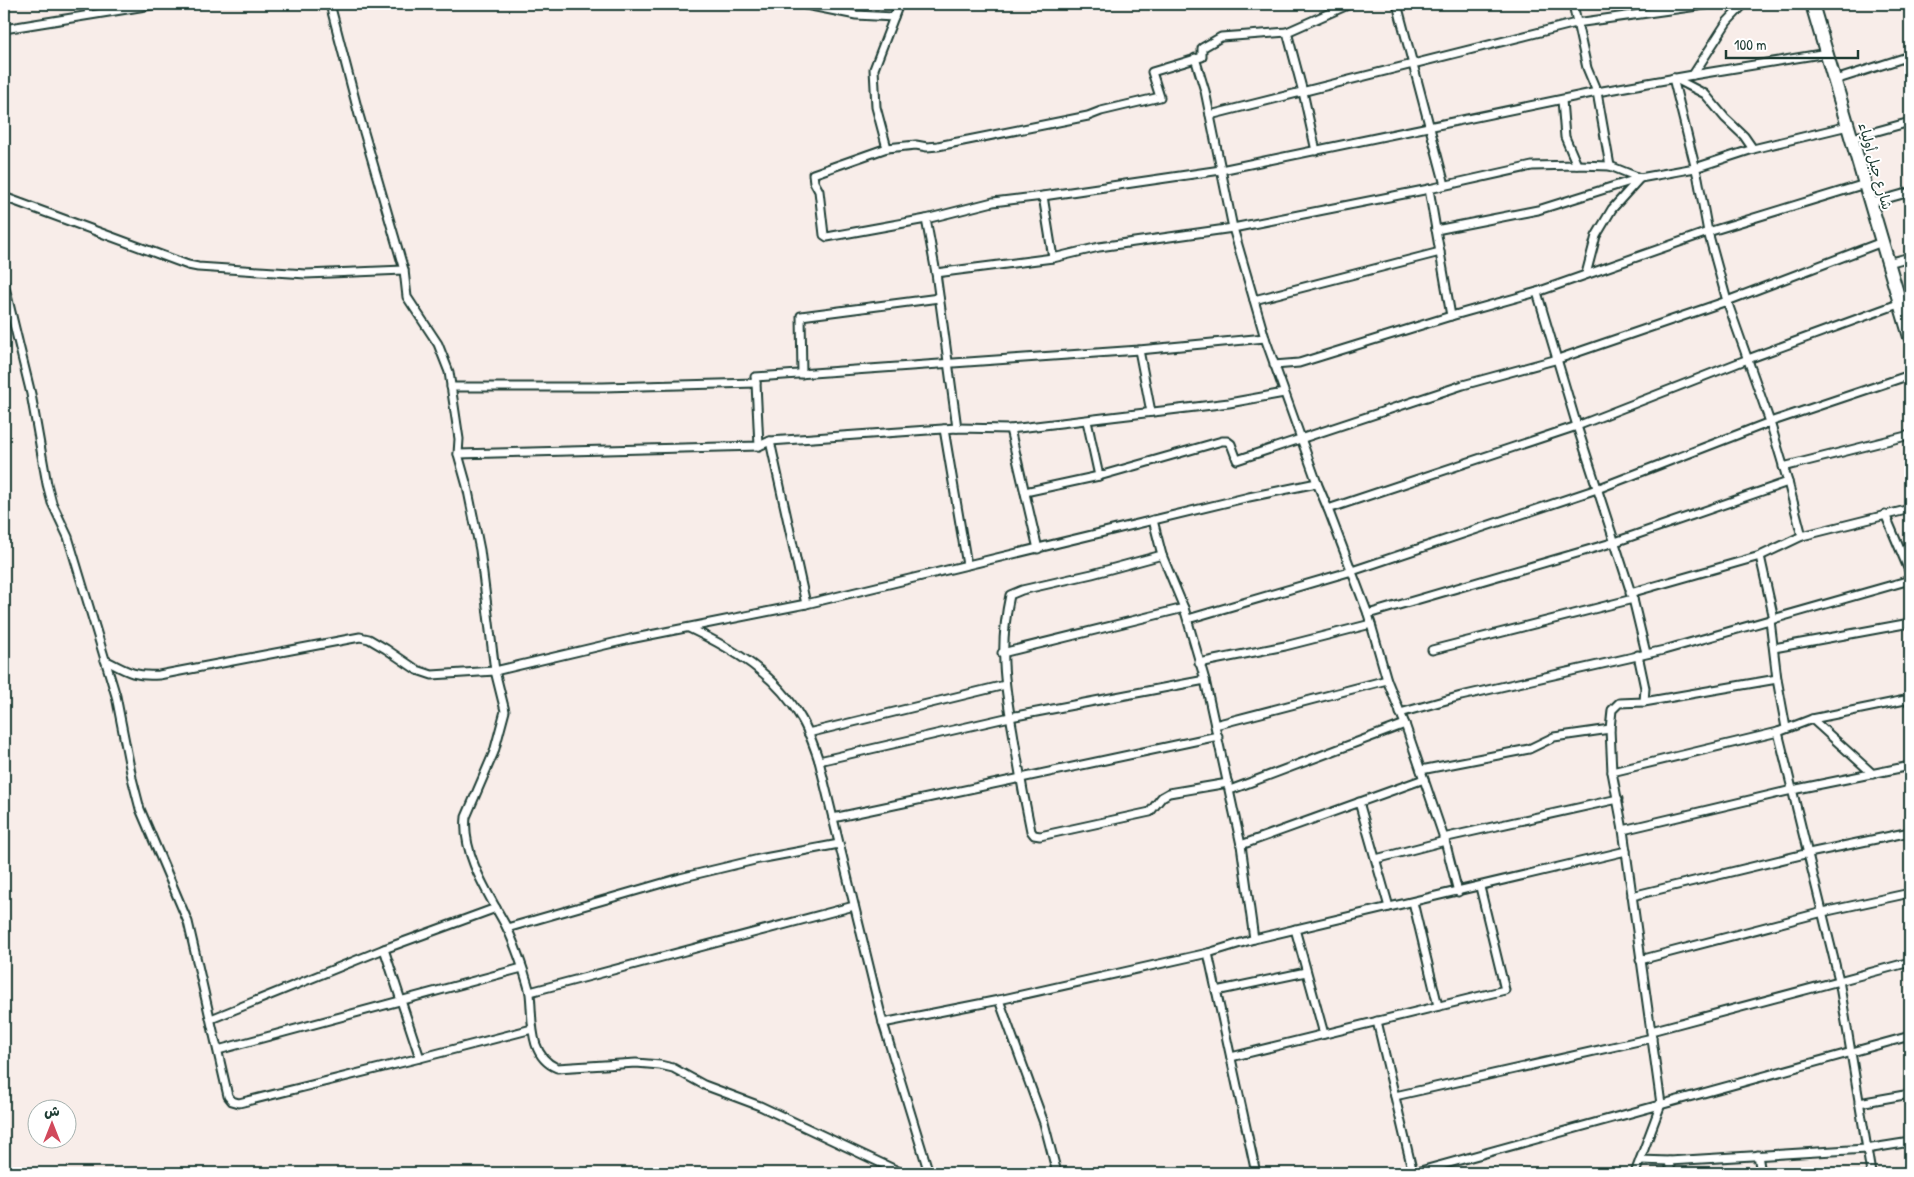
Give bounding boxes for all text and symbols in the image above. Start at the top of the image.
scale bar [1726,28,1859,60]
text: 100 m [1734,34,1767,55]
street label: شارع جبل أولياء [1854,120,1898,212]
north arrow [28,1100,78,1150]
text: ش [44,1101,60,1120]

